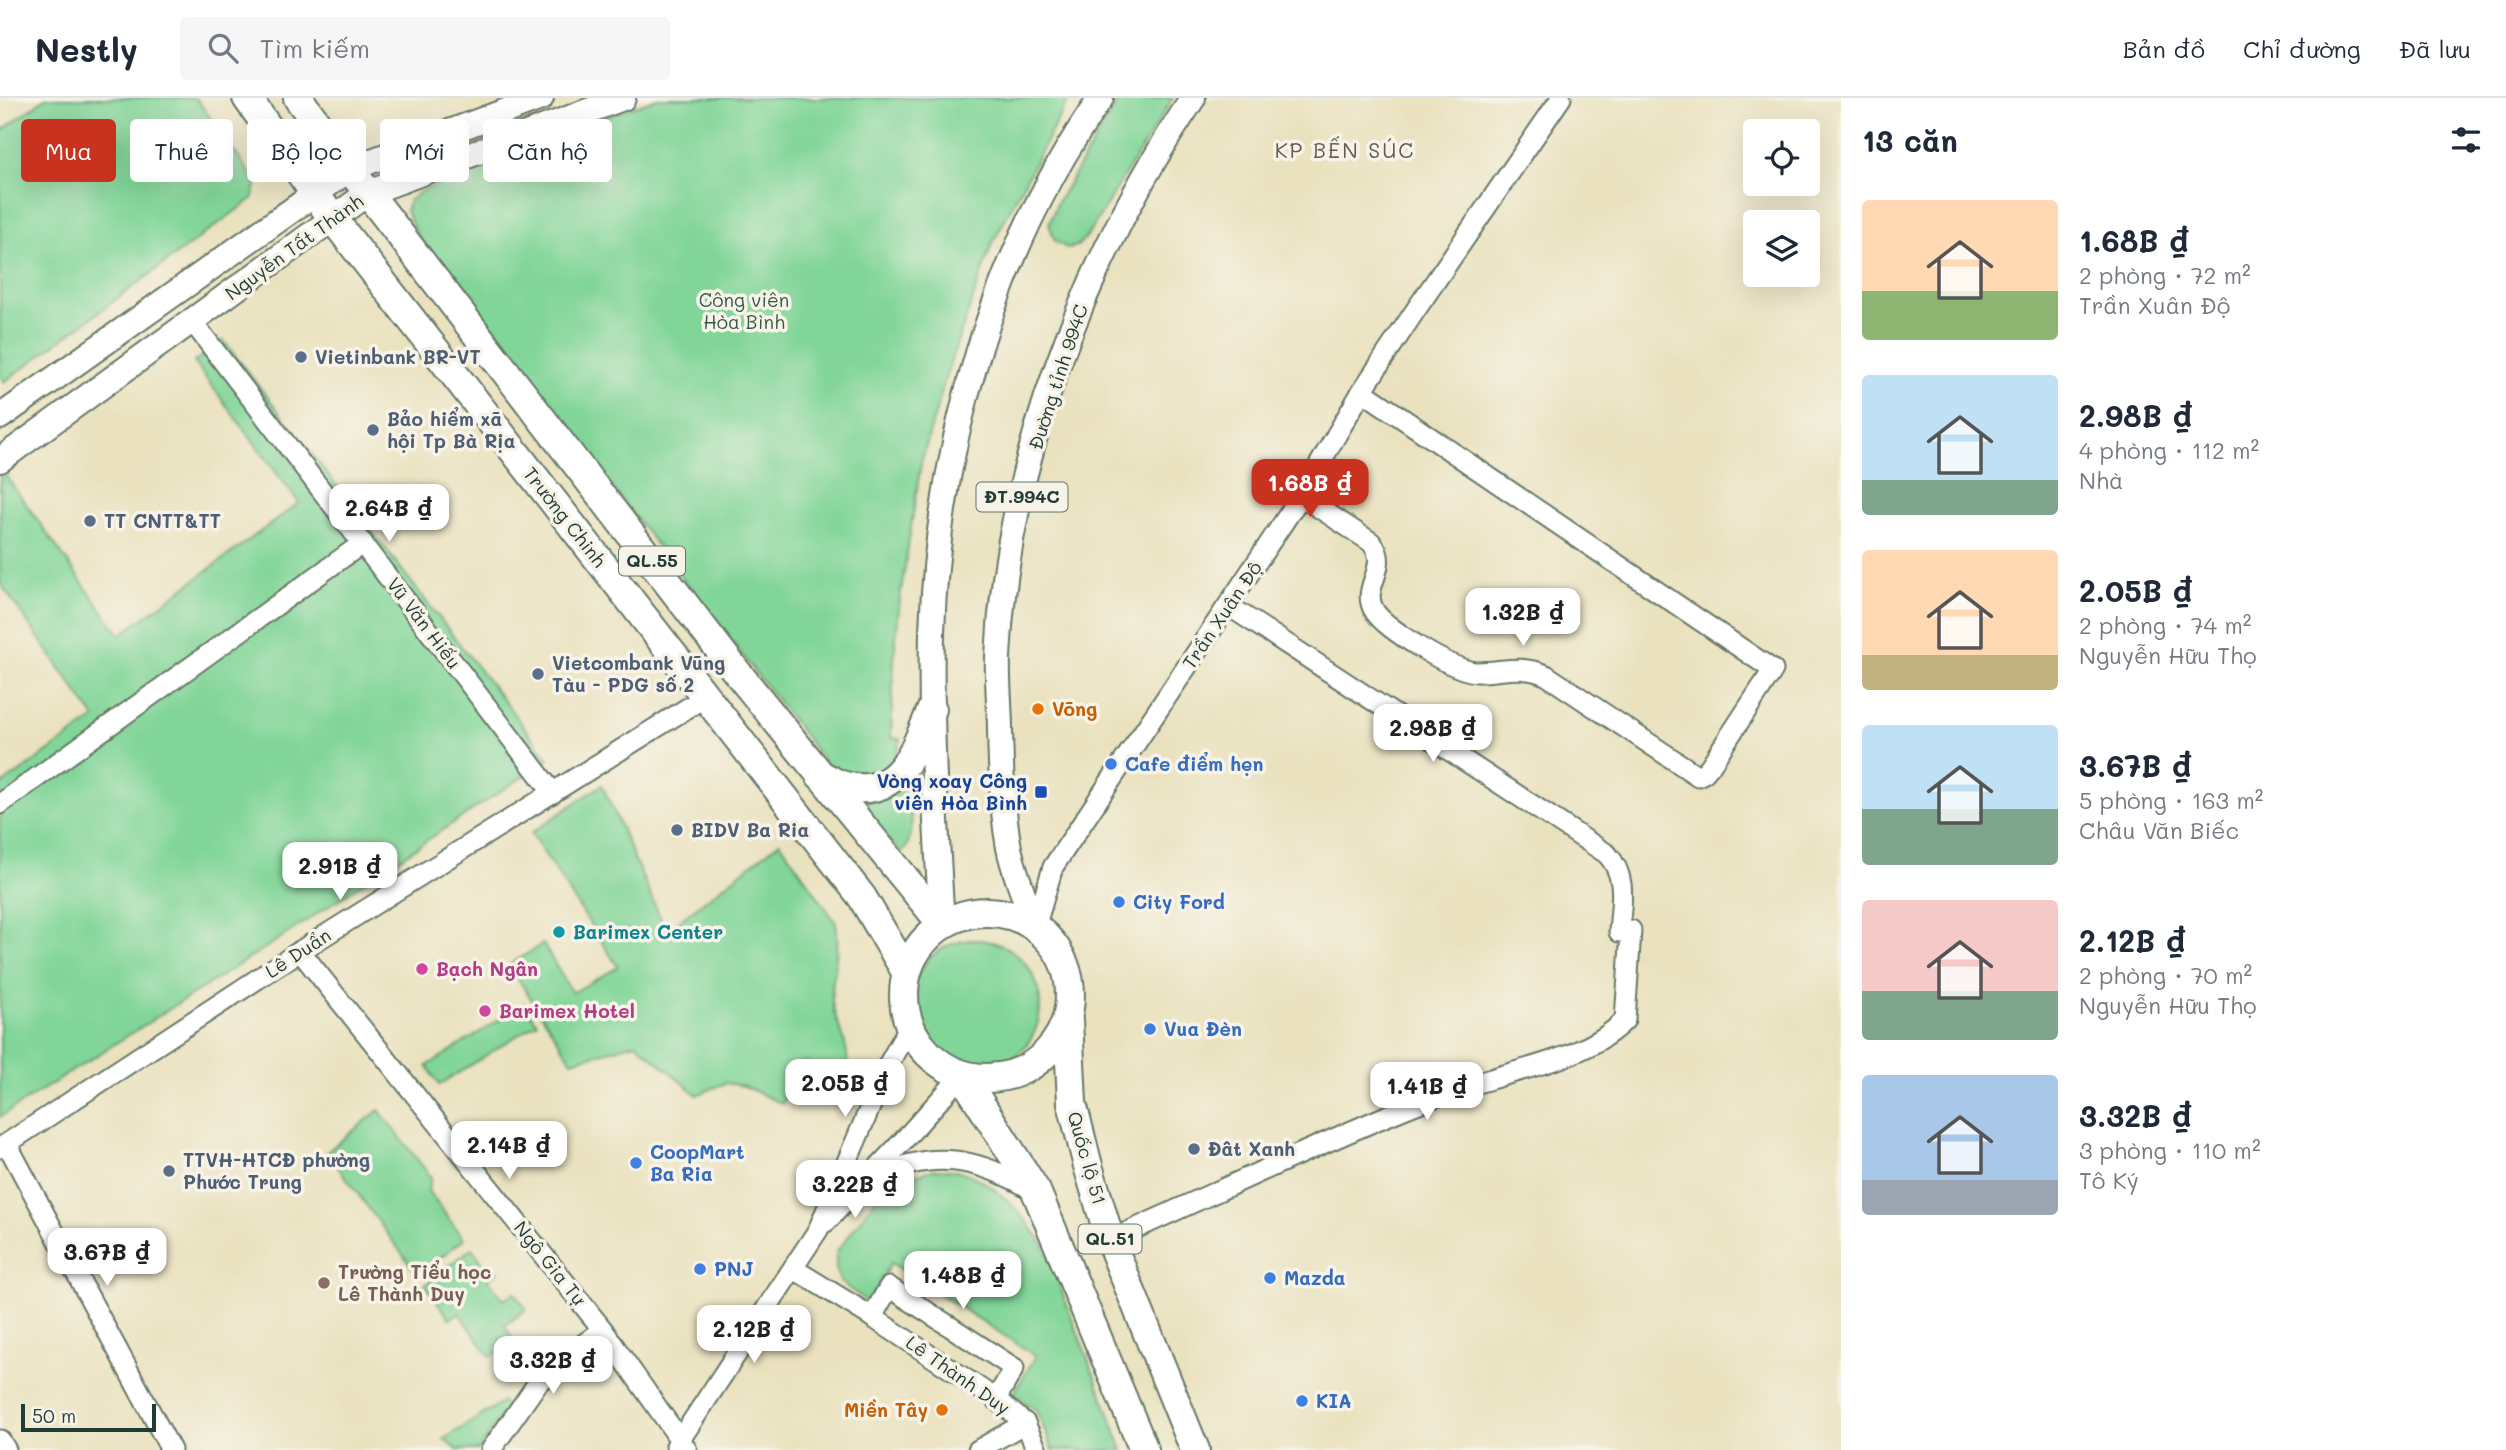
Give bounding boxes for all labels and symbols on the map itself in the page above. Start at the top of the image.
district label: KP BẾN SÚC [1275,136,1415,163]
street label: Nguyễn Tất Thành [220,188,368,305]
park label: Công viên Hòa Bình [699,287,789,334]
street label: Đường tỉnh 994C [1022,301,1093,453]
place label: Vietinbank BR-VT [315,344,481,369]
marker: Vietinbank BR-VT [293,349,309,365]
place label: Bảo hiểm xã hội Tp Bà Rịa [387,406,515,453]
marker: Bảo hiểm xã hội Tp Bà Rịa [365,422,381,438]
pin: 1.68B ₫ [1245,460,1375,519]
street label: Trường Chinh [518,461,612,572]
road number: ĐT.994C [976,482,1068,512]
pin: 2.64B ₫ [324,484,454,544]
place label: TT CNTT&TT [104,508,221,533]
marker: TT CNTT&TT [82,513,98,529]
road number: QL.55 [619,546,685,575]
street label: Trần Xuân Độ [1176,556,1267,674]
street label: Vũ Văn Hiếu [382,572,467,674]
pin: 1.32B ₫ [1458,588,1588,648]
place label: Vietcombank Vũng Tàu - PDG số 2 [552,650,725,697]
marker: Vietcombank Vũng Tàu - PDG số 2 [530,666,546,682]
place label: Võng [1052,696,1097,721]
marker: Võng [1030,701,1046,717]
pin: 2.98B ₫ [1368,704,1498,764]
place label: Cafe điểm hẹn [1125,751,1263,776]
marker: Cafe điểm hẹn [1103,756,1119,772]
place label: Vòng xoay Công viên Hòa Bình [877,768,1027,815]
marker: Vòng xoay Công viên Hòa Bình [1033,784,1049,800]
place label: BIDV Ba Ria [691,817,809,842]
marker: BIDV Ba Ria [669,822,685,838]
pin: 2.91B ₫ [275,842,405,902]
place label: City Ford [1133,889,1225,914]
marker: City Ford [1111,894,1127,910]
place label: Barimex Center [573,919,723,944]
street label: Lê Duẩn [260,922,335,983]
marker: Barimex Center [551,924,567,940]
place label: Bạch Ngân [436,956,538,981]
marker: Bạch Ngân [414,961,430,977]
place label: Barimex Hotel [499,998,635,1023]
marker: Barimex Hotel [477,1003,493,1019]
place label: Vua Đèn [1164,1016,1242,1041]
marker: Vua Đèn [1142,1021,1158,1037]
pin: 2.05B ₫ [780,1060,910,1119]
pin: 1.41B ₫ [1362,1062,1492,1122]
street label: Quốc lộ 51 [1062,1109,1113,1207]
pin: 2.14B ₫ [444,1122,574,1181]
place label: Đât Xanh [1208,1136,1295,1161]
place label: CoopMart Ba Ria [650,1139,745,1186]
marker: Đât Xanh [1186,1141,1202,1157]
place label: TTVH-HTCĐ phường Phước Trung [183,1147,370,1194]
marker: CoopMart Ba Ria [628,1155,644,1171]
pin: 3.22B ₫ [790,1160,920,1220]
marker: TTVH-HTCĐ phường Phước Trung [161,1163,177,1179]
street label: Ngô Gia Tự [509,1216,592,1310]
road number: QL.51 [1078,1224,1142,1254]
pin: 3.67B ₫ [42,1228,172,1288]
pin: 1.48B ₫ [898,1252,1028,1311]
place label: PNJ [714,1256,754,1281]
place label: Trường Tiểu học Lê Thành Duy [338,1259,491,1306]
marker: PNJ [692,1261,708,1277]
place label: Mazda [1284,1265,1345,1290]
marker: Mazda [1262,1270,1278,1286]
marker: Trường Tiểu học Lê Thành Duy [316,1275,332,1291]
pin: 2.12B ₫ [689,1306,819,1365]
street label: Lê Thành Duy [901,1329,1015,1420]
pin: 3.32B ₫ [488,1336,618,1396]
place label: KIA [1316,1388,1351,1413]
marker: KIA [1294,1393,1310,1409]
place label: Miền Tây [844,1397,928,1422]
scale bar [21,1401,156,1433]
marker: Miền Tây [934,1402,950,1418]

